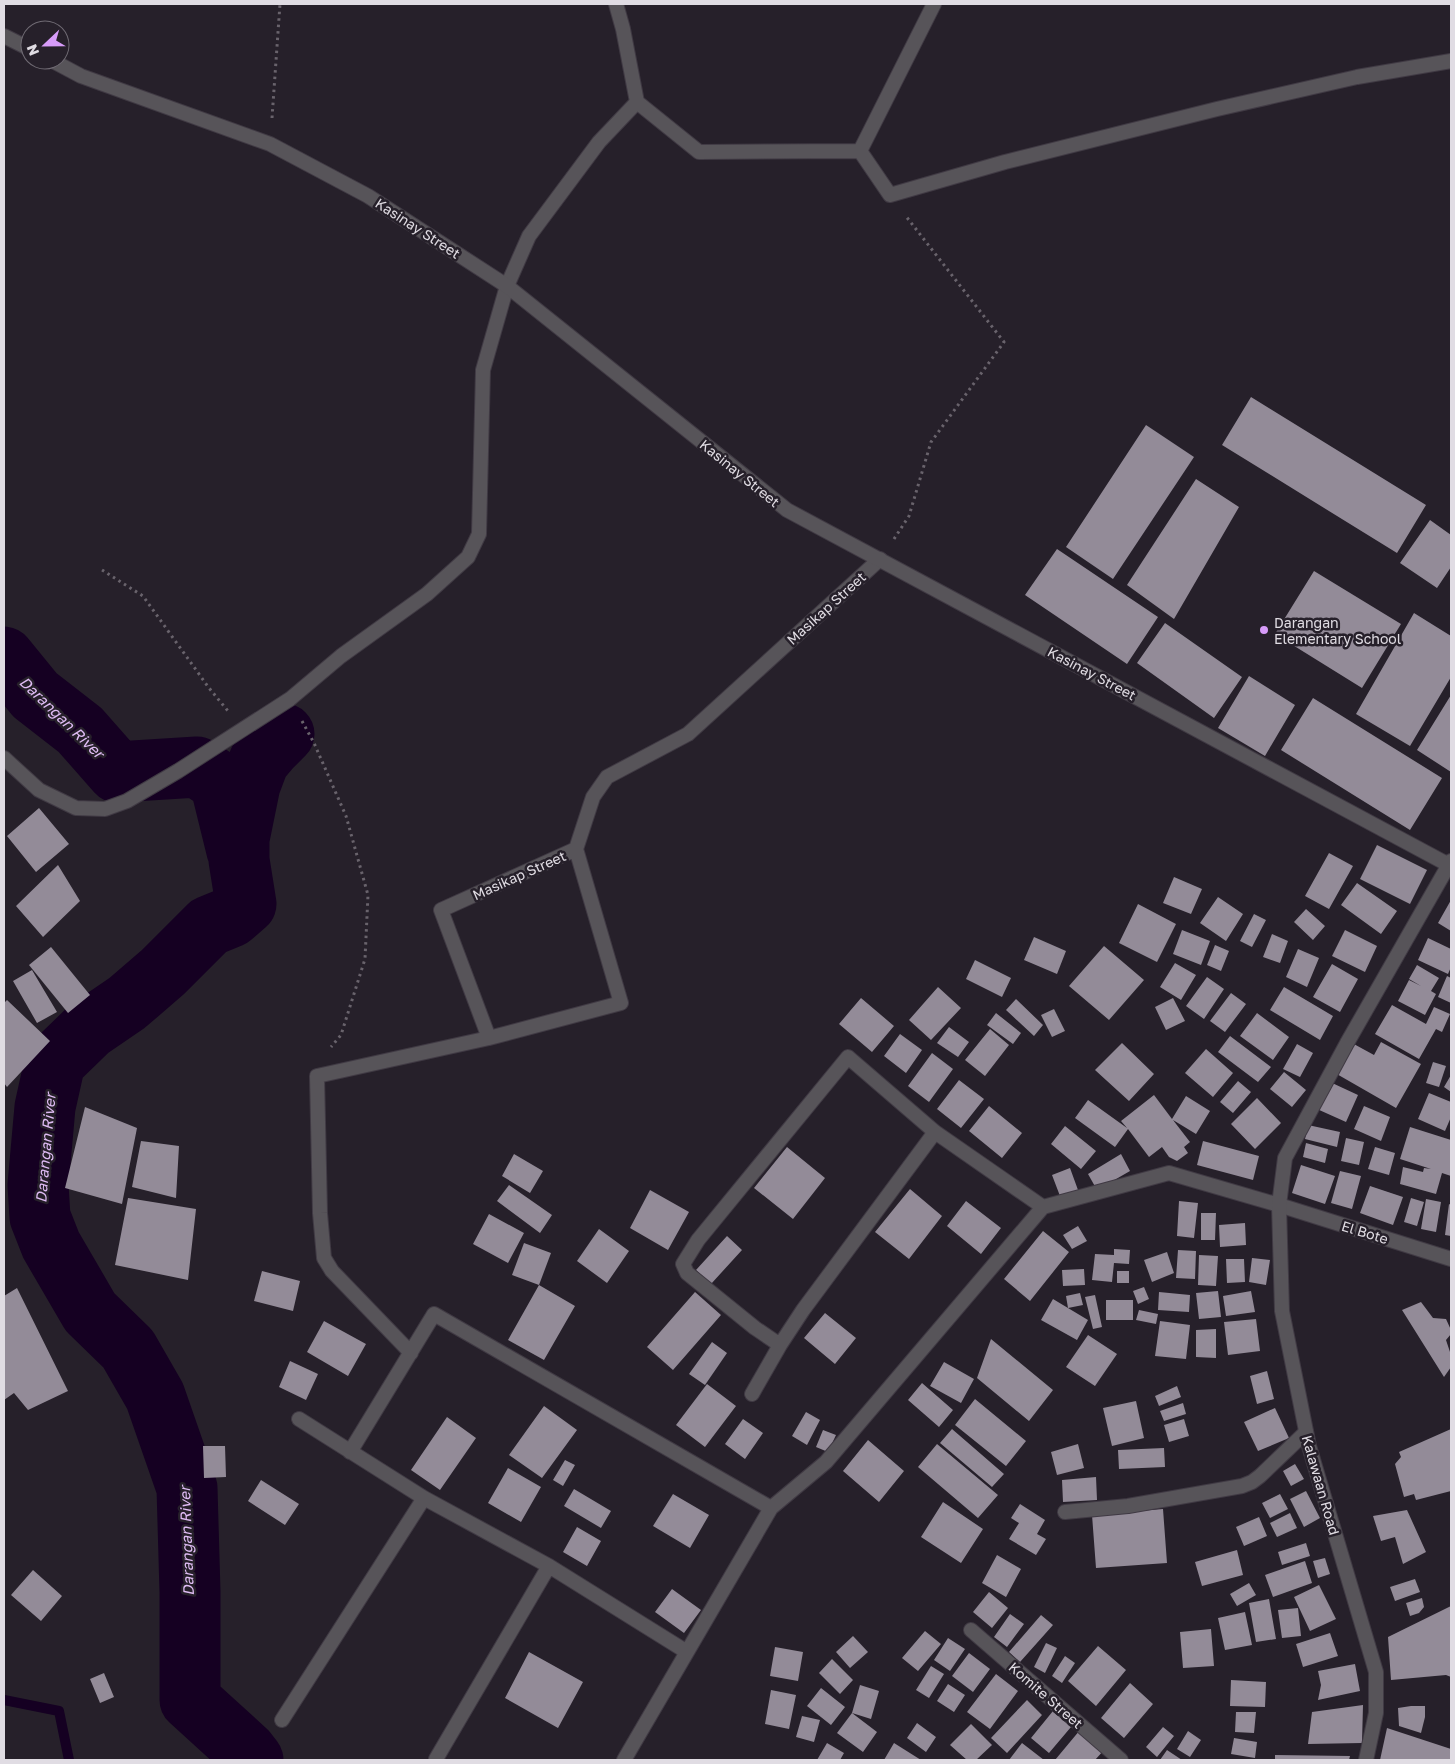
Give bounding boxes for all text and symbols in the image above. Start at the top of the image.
north arrow [20,20,70,70]
text: N [23,42,42,58]
street label: Kasinay Street [372,194,464,262]
street label: Kasinay Street [697,436,783,510]
street label: Masikap Street [783,568,869,648]
place label: Darangan Elementary School [1274,614,1401,647]
marker: Darangan Elementary School [1258,624,1270,636]
street label: Kasinay Street [1045,643,1139,703]
water label: Darangan River [16,672,109,764]
street label: Masikap Street [470,847,568,903]
water label: Darangan River [31,1090,60,1204]
street label: El Bote [1340,1217,1390,1247]
street label: Kalawaan Road [1299,1433,1343,1537]
water label: Darangan River [175,1484,198,1596]
street label: Komite Street [1005,1658,1087,1732]

